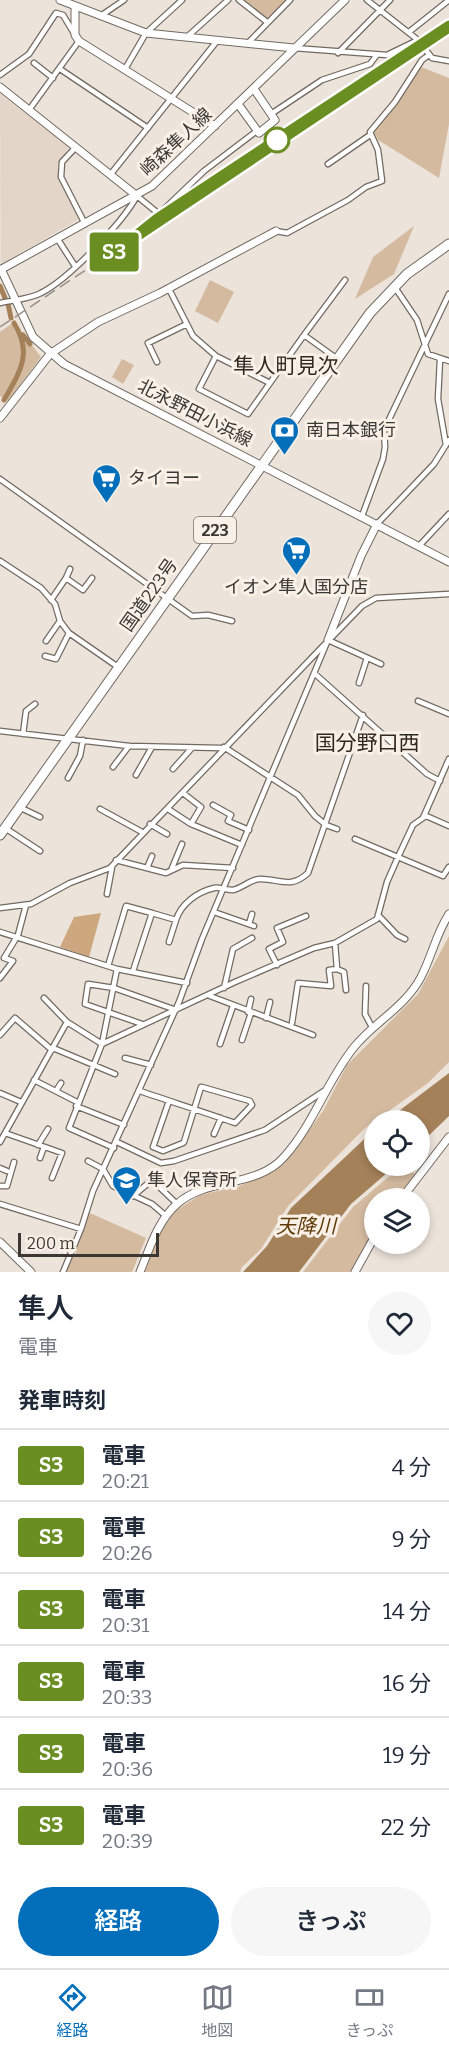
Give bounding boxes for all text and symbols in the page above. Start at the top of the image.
street label: 崎森隼人線 [136,103,216,181]
unlabelled marker [264,127,290,153]
line badge: S3 [87,232,141,272]
text: S3 [102,239,126,265]
district label: 隼人町見次 [234,353,339,379]
street label: 北永野田小浜線 [134,375,256,451]
bank icon: 南日本銀行 [269,414,301,456]
place label: 南日本銀行 [306,419,396,441]
supermarket icon: タイヨー [91,462,123,504]
place label: タイヨー [128,467,200,489]
road number: 223 [194,517,236,543]
supermarket icon: イオン隼人国分店 [280,534,312,576]
street label: 国道223号 [116,554,182,636]
place label: イオン隼人国分店 [224,576,368,598]
district label: 国分野口西 [315,730,420,756]
map controls [364,1110,430,1254]
button: locate [364,1110,430,1176]
school or university icon: 隼人保育所 [110,1164,142,1206]
place label: 隼人保育所 [147,1169,237,1191]
button: layers [364,1188,430,1254]
water label: 天降川 [276,1214,338,1238]
scale bar [18,1230,159,1258]
text: 200 m [27,1234,75,1253]
text: 隼人 [18,1292,74,1325]
button: heart [368,1292,431,1355]
text: 電車 [18,1335,58,1359]
text: 発車時刻 [18,1387,106,1414]
text: 電車 [102,1442,146,1469]
text: S3 [39,1452,63,1478]
text: 4 分 [392,1454,431,1481]
text: 20:21 [102,1469,149,1493]
text: 電車 [102,1514,146,1541]
text: S3 [39,1524,63,1550]
text: 9 分 [392,1526,431,1553]
text: 20:26 [102,1541,153,1565]
text: 電車 [102,1586,146,1613]
text: S3 [39,1596,63,1622]
text: 14 分 [383,1598,431,1625]
text: 20:31 [102,1613,149,1637]
text: 電車 [102,1658,146,1685]
text: S3 [39,1668,63,1694]
text: 16 分 [383,1670,431,1697]
text: 20:33 [102,1685,152,1709]
text: 電車 [102,1730,146,1757]
text: S3 [39,1740,63,1766]
text: 19 分 [383,1742,431,1769]
text: 20:36 [102,1757,153,1781]
text: 電車 [102,1802,146,1829]
text: S3 [39,1812,63,1838]
text: 22 分 [381,1814,431,1841]
text: 20:39 [102,1829,153,1853]
button: 経路 [18,1887,219,1956]
button: きっぷ [231,1887,431,1956]
tab: 経路 [56,1981,89,2041]
tab: 地図 [201,1981,234,2041]
tab: きっぷ [346,1981,393,2041]

